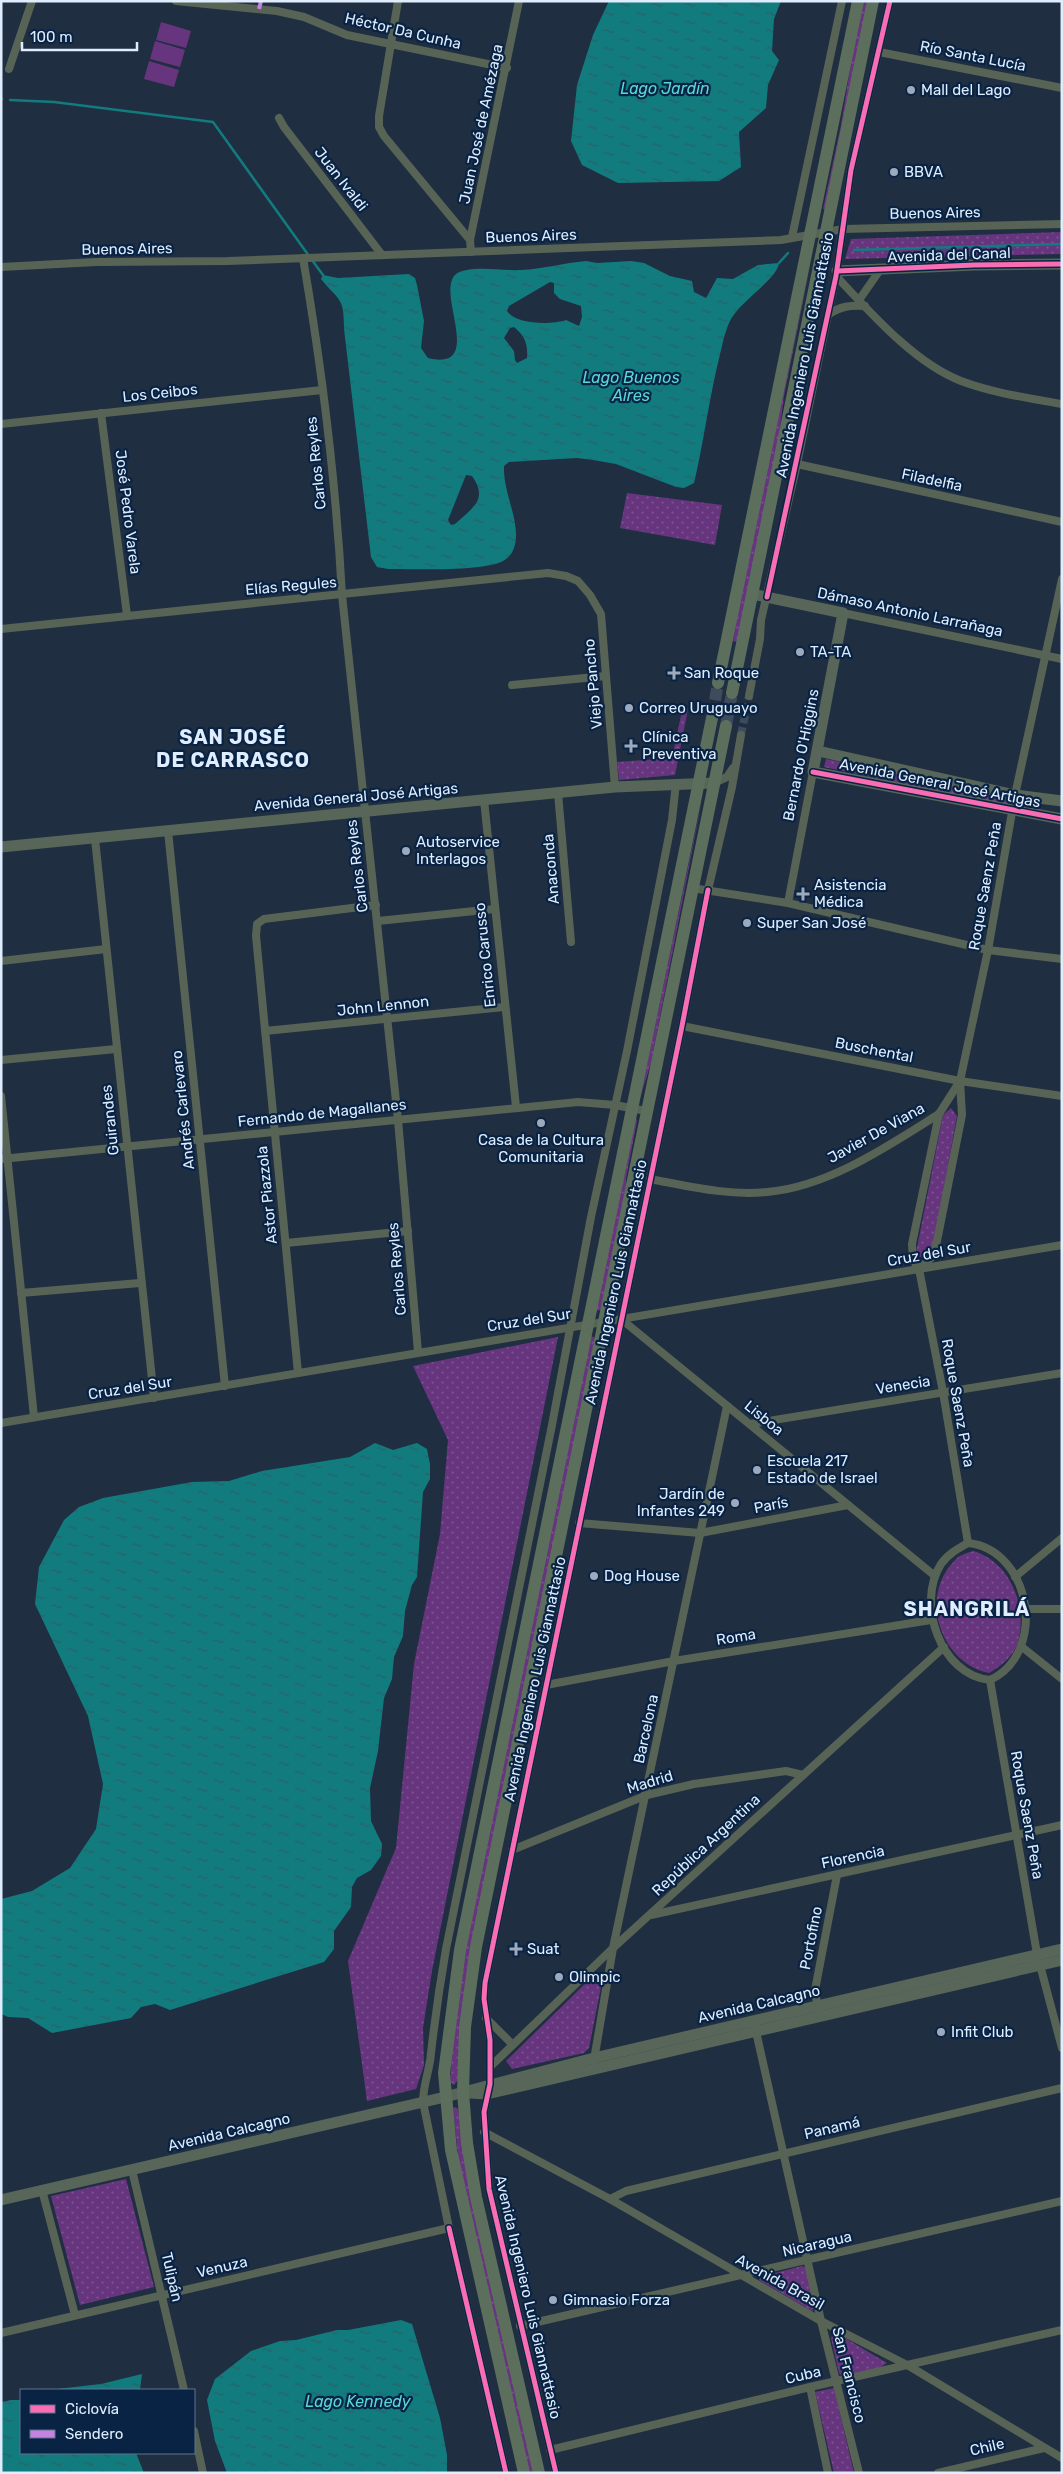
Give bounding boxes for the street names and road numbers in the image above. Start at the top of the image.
street label: Héctor Da Cunha [343,9,463,53]
street label: Río Santa Lucía [918,37,1028,75]
street label: Juan José de Amézaga [455,42,507,206]
street label: Juan Ivaldi [310,143,372,215]
street label: Buenos Aires [889,203,981,223]
street label: Buenos Aires [485,225,577,247]
street label: Avenida Ingeniero Luis Giannattasio [772,231,838,479]
street label: Buenos Aires [81,239,173,259]
street label: Avenida del Canal [887,244,1011,266]
street label: Los Ceibos [122,380,199,406]
street label: Carlos Reyles [302,415,330,510]
street label: José Pedro Varela [111,449,145,575]
street label: Filadelfia [900,465,964,495]
street label: Elías Regules [244,573,338,599]
street label: Dámaso Antonio Larrañaga [816,584,1004,640]
street label: Viejo Pancho [580,638,606,730]
street label: Bernardo O'Higgins [779,687,823,823]
street label: Avenida General José Artigas [838,755,1042,811]
street label: Avenida General José Artigas [253,779,459,815]
street label: Carlos Reyles [342,818,372,913]
street label: Roque Saenz Peña [965,820,1005,952]
street label: Anaconda [539,833,563,905]
street label: Enrico Carusso [471,902,499,1008]
street label: John Lennon [336,992,430,1020]
street label: Buschental [833,1034,915,1066]
street label: Andrés Carlevaro [168,1050,198,1170]
street label: Guirandes [97,1084,123,1156]
street label: Fernando de Magallanes [237,1095,408,1131]
street label: Javier De Viana [824,1099,928,1167]
street label: Astor Piazzola [253,1145,281,1245]
street label: Avenida Ingeniero Luis Giannattasio [581,1158,651,1406]
street label: Carlos Reyles [384,1221,410,1316]
street label: Cruz del Sur [886,1238,973,1270]
street label: Cruz del Sur [486,1304,573,1336]
street label: Roque Saenz Peña [938,1337,978,1469]
street label: Cruz del Sur [87,1372,174,1404]
street label: Venecia [874,1372,932,1398]
street label: Lisboa [741,1397,787,1439]
street label: París [752,1493,790,1517]
street label: Avenida Ingeniero Luis Giannattasio [500,1555,570,1803]
street label: Roma [715,1625,757,1649]
street label: Barcelona [630,1693,662,1765]
street label: Roque Saenz Peña [1007,1749,1047,1881]
street label: Madrid [625,1766,675,1798]
street label: República Argentina [648,1790,764,1900]
street label: Florencia [820,1842,886,1872]
street label: Portofino [796,1905,826,1971]
street label: Avenida Calcagno [696,1981,822,2027]
street label: Avenida Calcagno [166,2109,292,2155]
street label: Panamá [802,2113,862,2143]
street label: Avenida Ingeniero Luis Giannattasio [491,2173,565,2421]
street label: Nicaragua [781,2227,853,2261]
street label: Avenida Brasil [733,2250,827,2314]
street label: Tulipán [158,2251,186,2303]
street label: Venuza [195,2252,249,2282]
street label: San Francisco [828,2325,870,2425]
street label: Cuba [783,2362,823,2388]
street label: Chile [968,2434,1006,2460]

